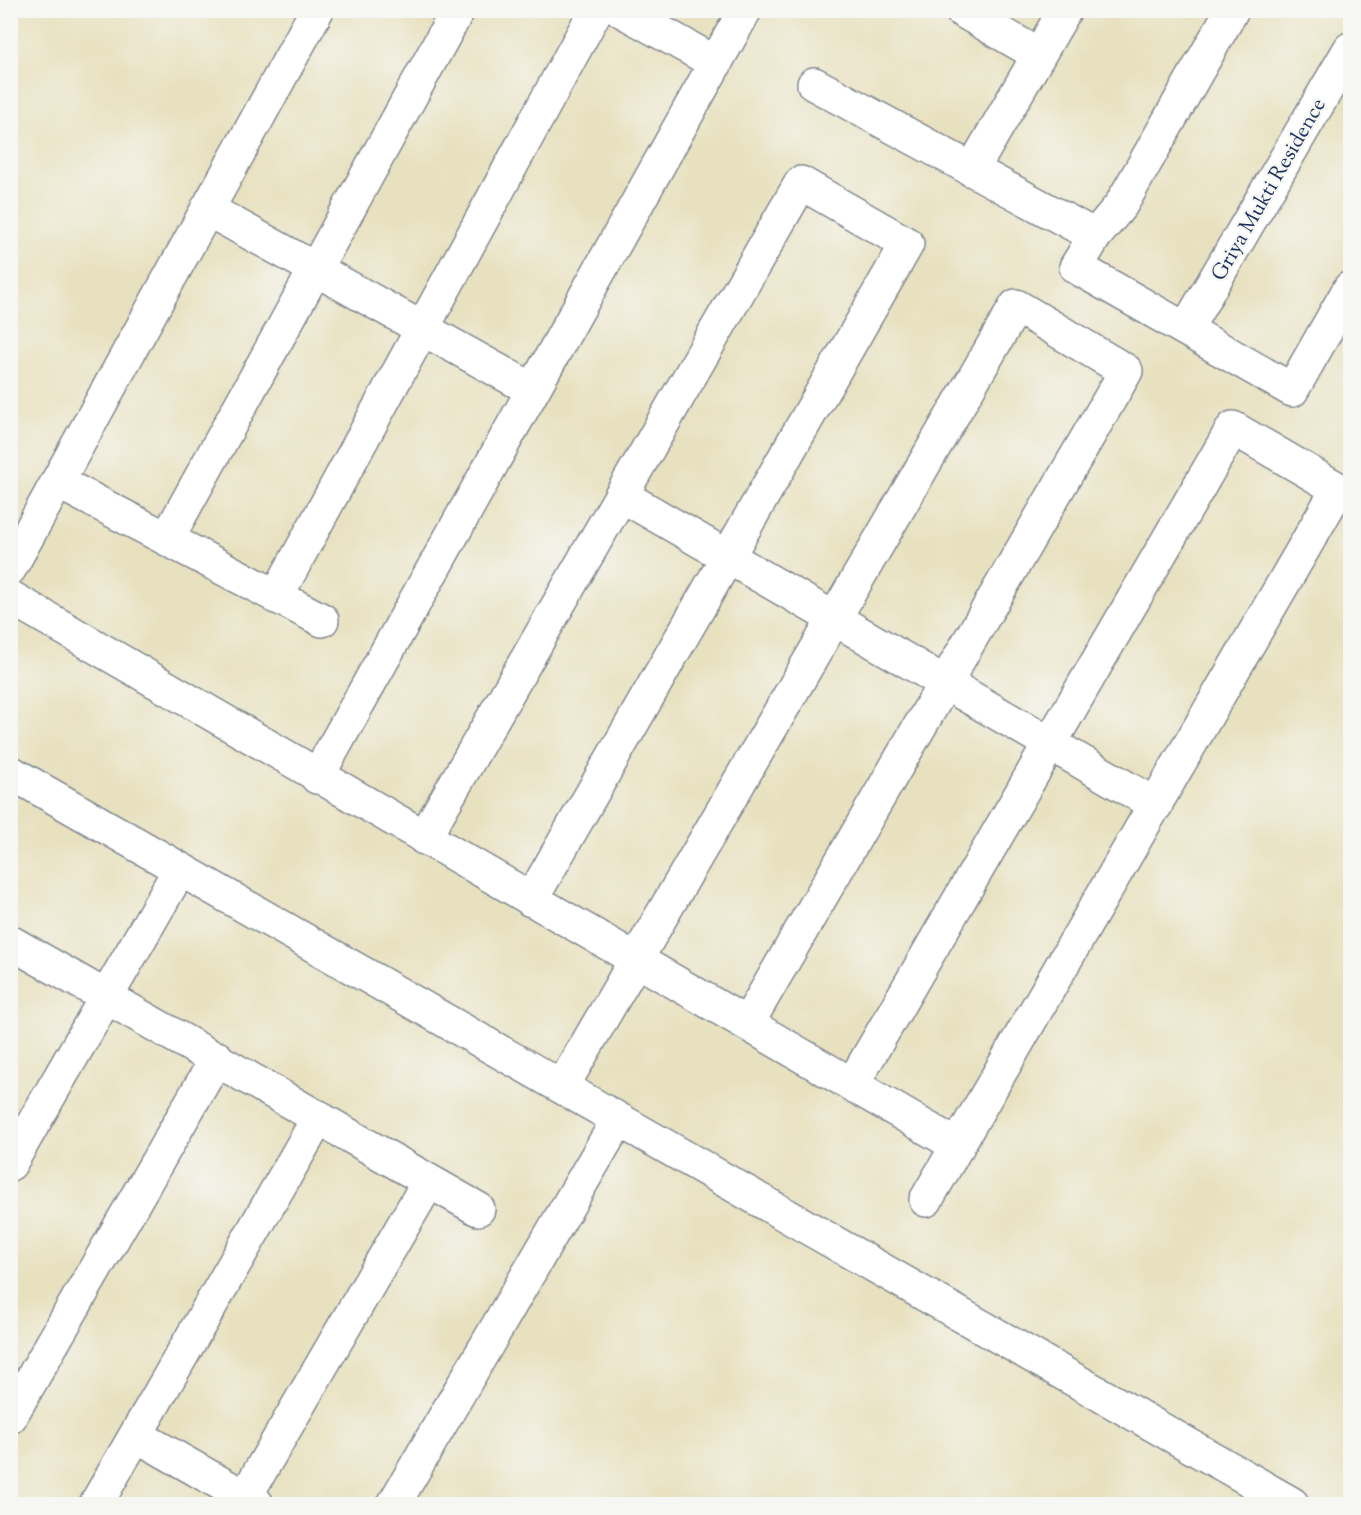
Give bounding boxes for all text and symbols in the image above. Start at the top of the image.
street label: Griya Mukti Residence [1205,93,1334,287]

